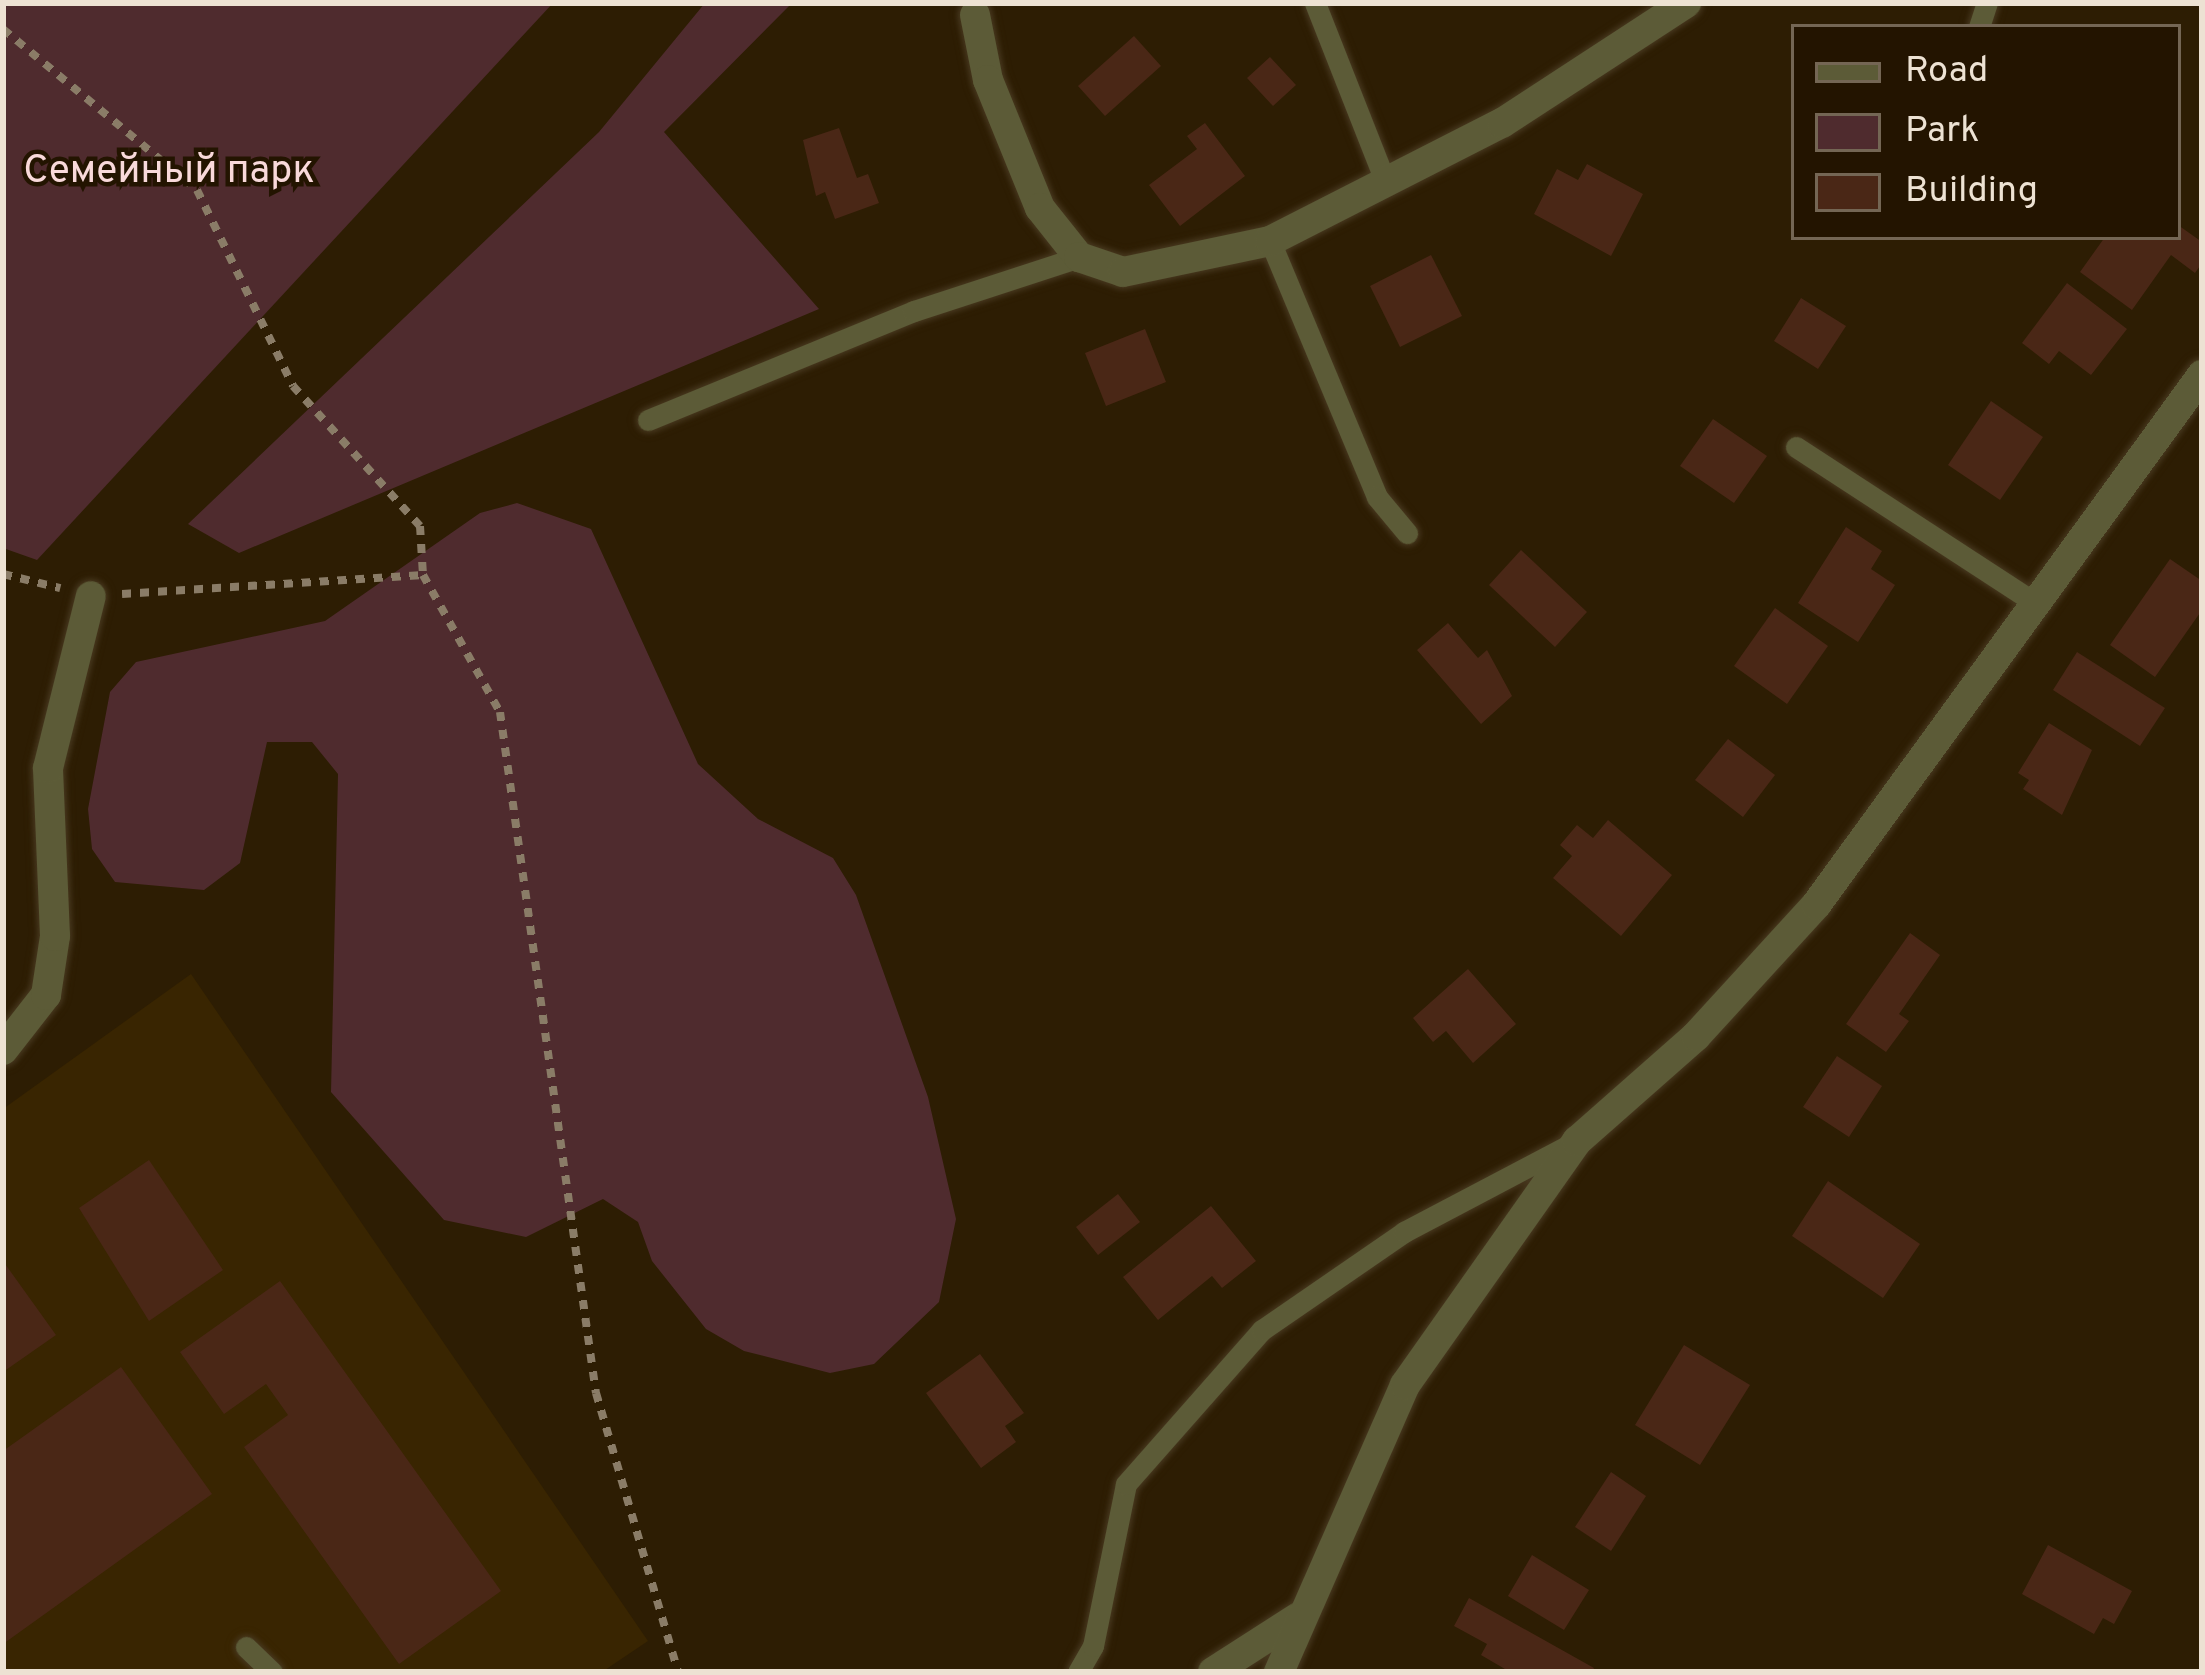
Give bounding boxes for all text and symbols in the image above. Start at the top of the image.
legend [1791,24,2181,240]
text: Road [1905,49,1988,95]
text: Park [1905,109,1979,155]
park label: Семейный парк [23,150,315,196]
text: Building [1905,169,2038,215]

